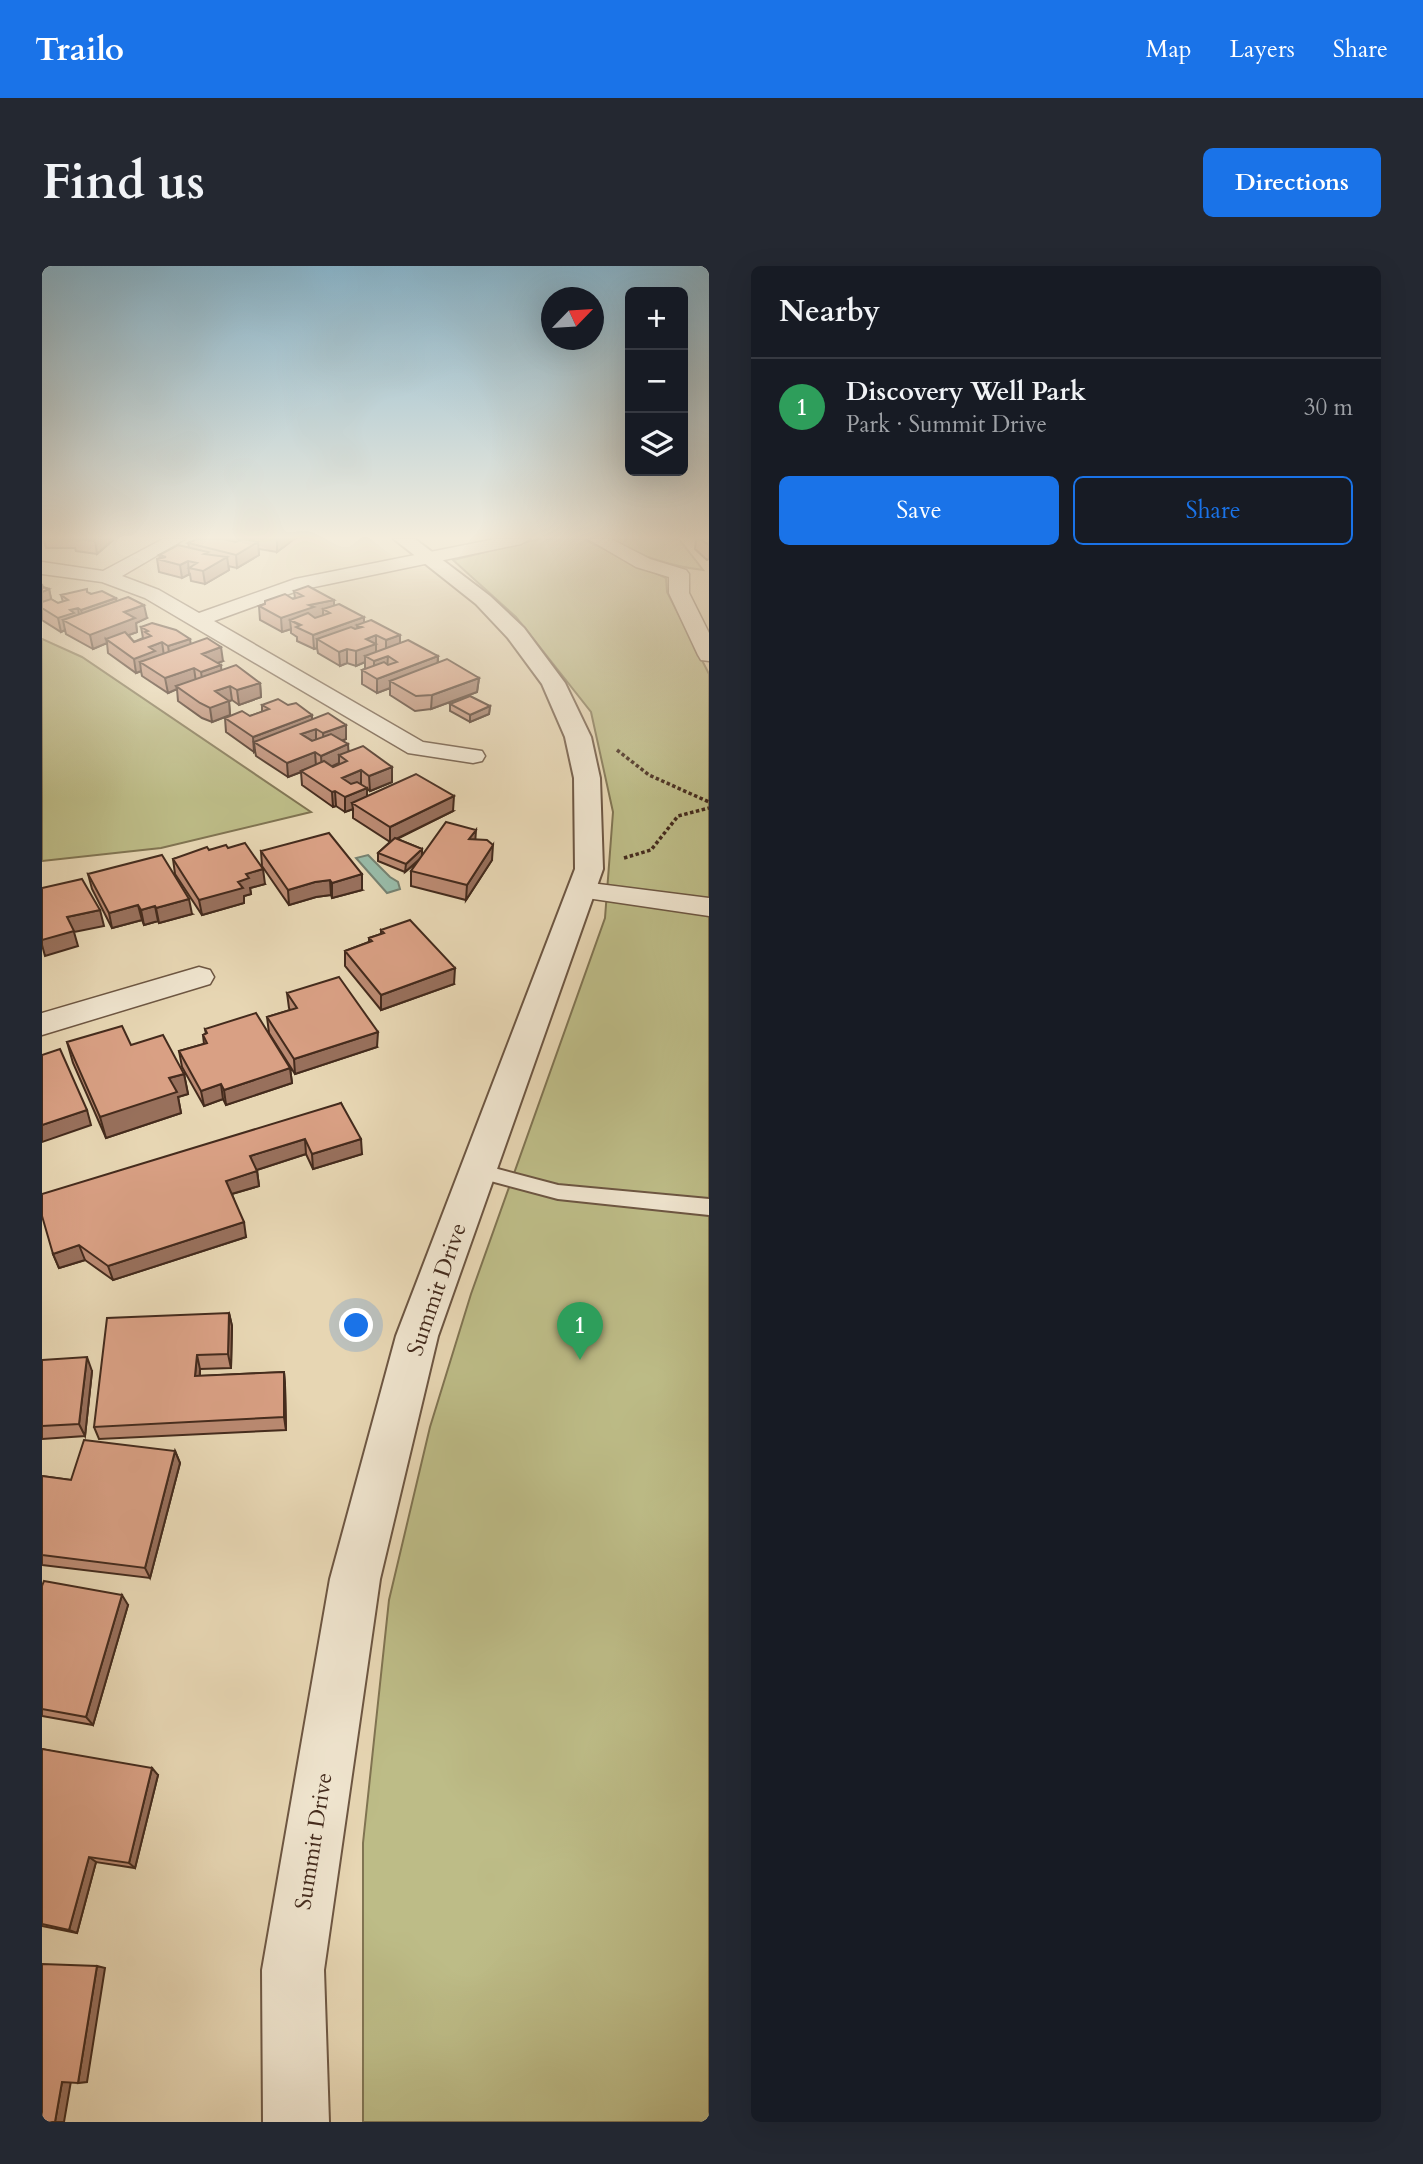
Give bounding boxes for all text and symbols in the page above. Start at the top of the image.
text: Trailo [35,27,124,72]
text: Map [1146,33,1192,66]
text: Layers [1230,33,1295,66]
text: Share [1333,33,1388,66]
button: Directions [1203,148,1381,217]
text: Find us [42,149,205,216]
north arrow [541,287,604,350]
map controls [625,287,688,476]
button: + [625,287,688,350]
text: Nearby [779,291,880,332]
button: − [625,350,688,413]
text: Discovery Well Park [846,374,1086,409]
text: 1 [796,392,808,423]
text: 30 m [1304,392,1353,423]
text: Park · Summit Drive [846,409,1047,440]
button: layers [625,413,688,476]
button: Save [779,476,1059,545]
button: Share [1073,476,1353,545]
street label: Summit Drive [399,1219,474,1360]
pin: 1 [557,1302,603,1360]
your location [339,1308,373,1342]
street label: Summit Drive [287,1770,340,1912]

